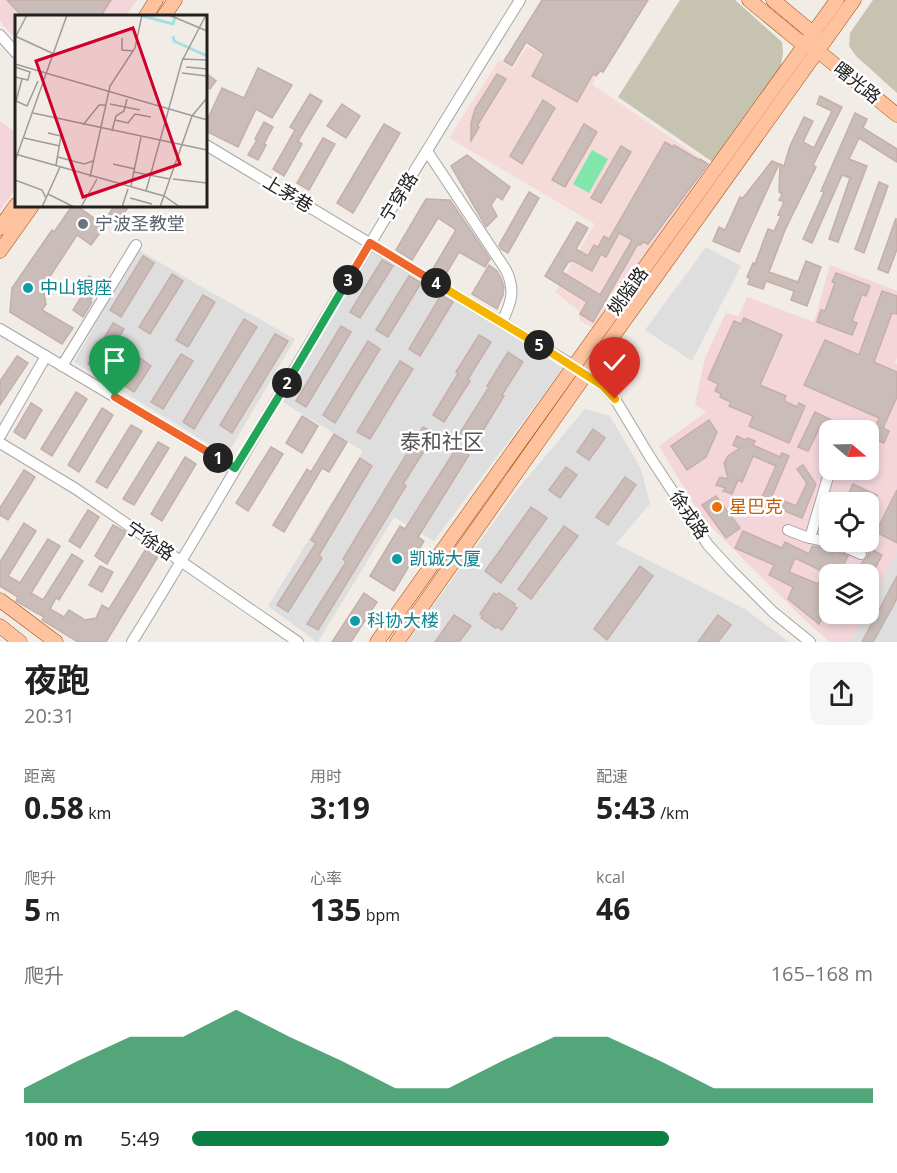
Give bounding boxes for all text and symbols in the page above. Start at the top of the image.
inset map [15,15,207,207]
street label: 曙光路 [829,56,886,109]
street label: 宁穿路 [374,167,423,226]
street label: 上茅巷 [259,169,318,217]
place label: 宁波圣教堂 [95,211,185,235]
marker: 宁波圣教堂 [76,217,90,231]
street label: 姚隘路 [602,262,653,319]
pin: 3 [333,265,363,295]
pin: 4 [421,268,451,298]
text: 3 [343,269,353,291]
text: 4 [431,272,441,294]
place label: 中山银座 [40,275,112,299]
marker: 中山银座 [21,281,35,295]
pin: 5 [524,330,554,360]
text: 5 [534,334,544,356]
pin [89,335,140,397]
pin [589,337,640,399]
icon: arrive [98,344,131,377]
icon: check [598,346,631,379]
pin: 2 [272,368,302,398]
text: 2 [282,372,292,394]
north arrow [819,420,879,480]
map controls [819,420,879,624]
district label: 泰和社区 [400,427,484,455]
pin: 1 [203,443,233,473]
text: 1 [213,447,223,469]
street label: 徐戎路 [665,485,715,544]
button: locate [819,492,879,552]
place label: 星巴克 [729,494,783,518]
marker: 星巴克 [710,500,724,514]
street label: 宁徐路 [122,515,180,565]
place label: 凯诚大厦 [409,546,481,570]
marker: 凯诚大厦 [390,552,404,566]
button: layers [819,564,879,624]
place label: 科协大楼 [367,608,439,632]
marker: 科协大楼 [348,614,362,628]
text: 夜跑 [24,657,90,702]
button: share [810,662,873,725]
text: 20:31 [24,702,75,729]
text: 距离 [24,765,56,787]
text: 用时 [310,765,342,787]
text: 配速 [596,765,628,787]
text: 0.58 [24,787,84,828]
text: 3:19 [310,787,370,828]
text: 5:43 [596,787,656,828]
text: km [84,802,111,824]
text: /km [656,802,689,824]
text: kcal [596,866,625,888]
text: 爬升 [24,867,56,889]
text: 心率 [310,867,342,889]
text: 46 [596,888,630,929]
text: 5 [24,889,41,930]
text: 135 [310,889,361,930]
text: m [41,904,60,926]
text: bpm [361,904,400,926]
text: 165–168 m [771,960,873,987]
text: 爬升 [24,962,64,989]
text: 100 m [24,1125,83,1152]
text: 5:49 [120,1125,160,1152]

